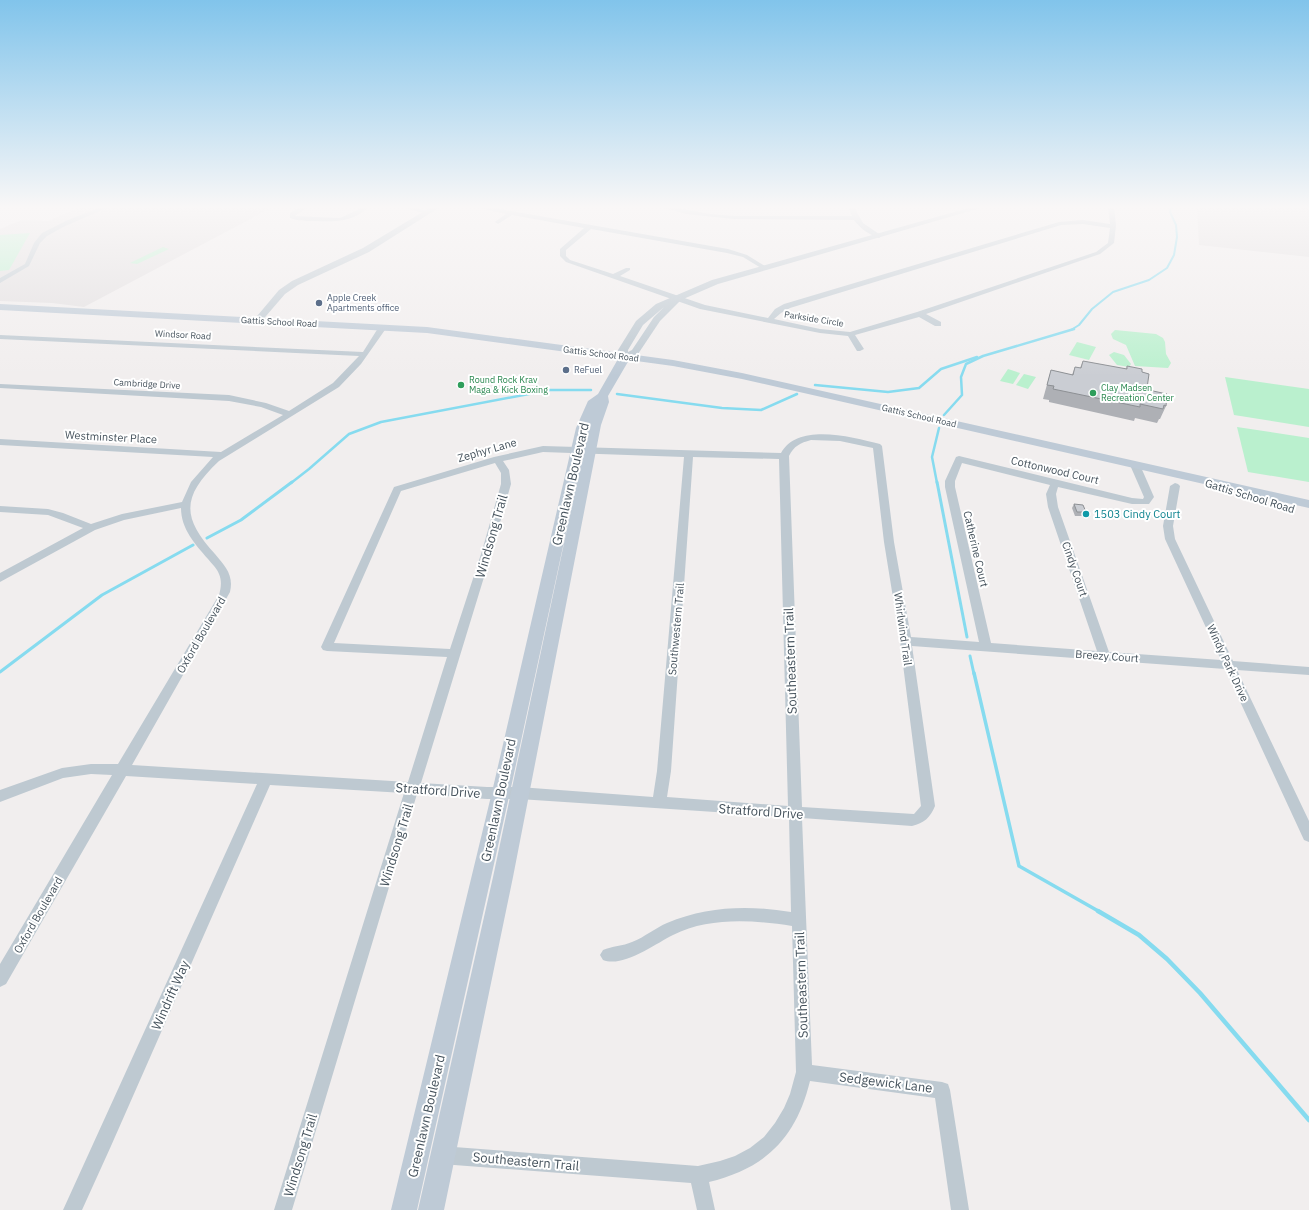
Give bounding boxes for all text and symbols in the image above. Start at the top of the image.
place label: Apple Creek Apartments office [327,292,399,313]
marker: Apple Creek Apartments office [314,298,324,308]
street label: Parkside Circle [784,308,845,329]
street label: Gattis School Road [241,314,317,329]
street label: Windsor Road [155,328,211,341]
street label: Gattis School Road [563,343,640,364]
place label: ReFuel [574,364,602,375]
marker: ReFuel [561,365,571,375]
place label: Round Rock Krav Maga & Kick Boxing [469,374,548,395]
street label: Cambridge Drive [113,376,181,391]
marker: Round Rock Krav Maga & Kick Boxing [456,380,466,390]
place label: Clay Madsen Recreation Center [1101,382,1174,403]
marker: Clay Madsen Recreation Center [1088,388,1098,398]
street label: Gattis School Road [881,402,958,429]
street label: Greenlawn Boulevard [548,421,593,547]
street label: Westminster Place [65,428,157,446]
street label: Zephyr Lane [456,435,518,465]
street label: Cottonwood Court [1010,453,1100,487]
street label: Gattis School Road [1203,476,1297,516]
street label: Windsong Trail [471,492,512,580]
place label: 1503 Cindy Court [1094,507,1181,521]
marker: 1503 Cindy Court [1081,509,1091,519]
street label: Catherine Court [960,510,992,589]
street label: Cindy Court [1059,540,1091,599]
street label: Southwestern Trail [665,582,687,676]
street label: Whirlwind Trail [891,592,915,666]
street label: Oxford Boulevard [173,594,229,676]
street label: Southeastern Trail [780,607,801,715]
street label: Windy Park Drive [1204,622,1252,704]
street label: Breezy Court [1075,647,1139,665]
street label: Greenlawn Boulevard [477,737,520,863]
street label: Stratford Drive [395,779,481,802]
street label: Stratford Drive [718,800,804,823]
street label: Windsong Trail [376,801,417,889]
street label: Oxford Boulevard [10,874,66,956]
street label: Southeastern Trail [791,931,812,1039]
street label: Windrift Way [148,957,194,1033]
street label: Greenlawn Boulevard [404,1053,449,1179]
street label: Sedgewick Lane [838,1068,934,1097]
street label: Windsong Trail [280,1111,321,1199]
street label: Southeastern Trail [472,1148,580,1175]

